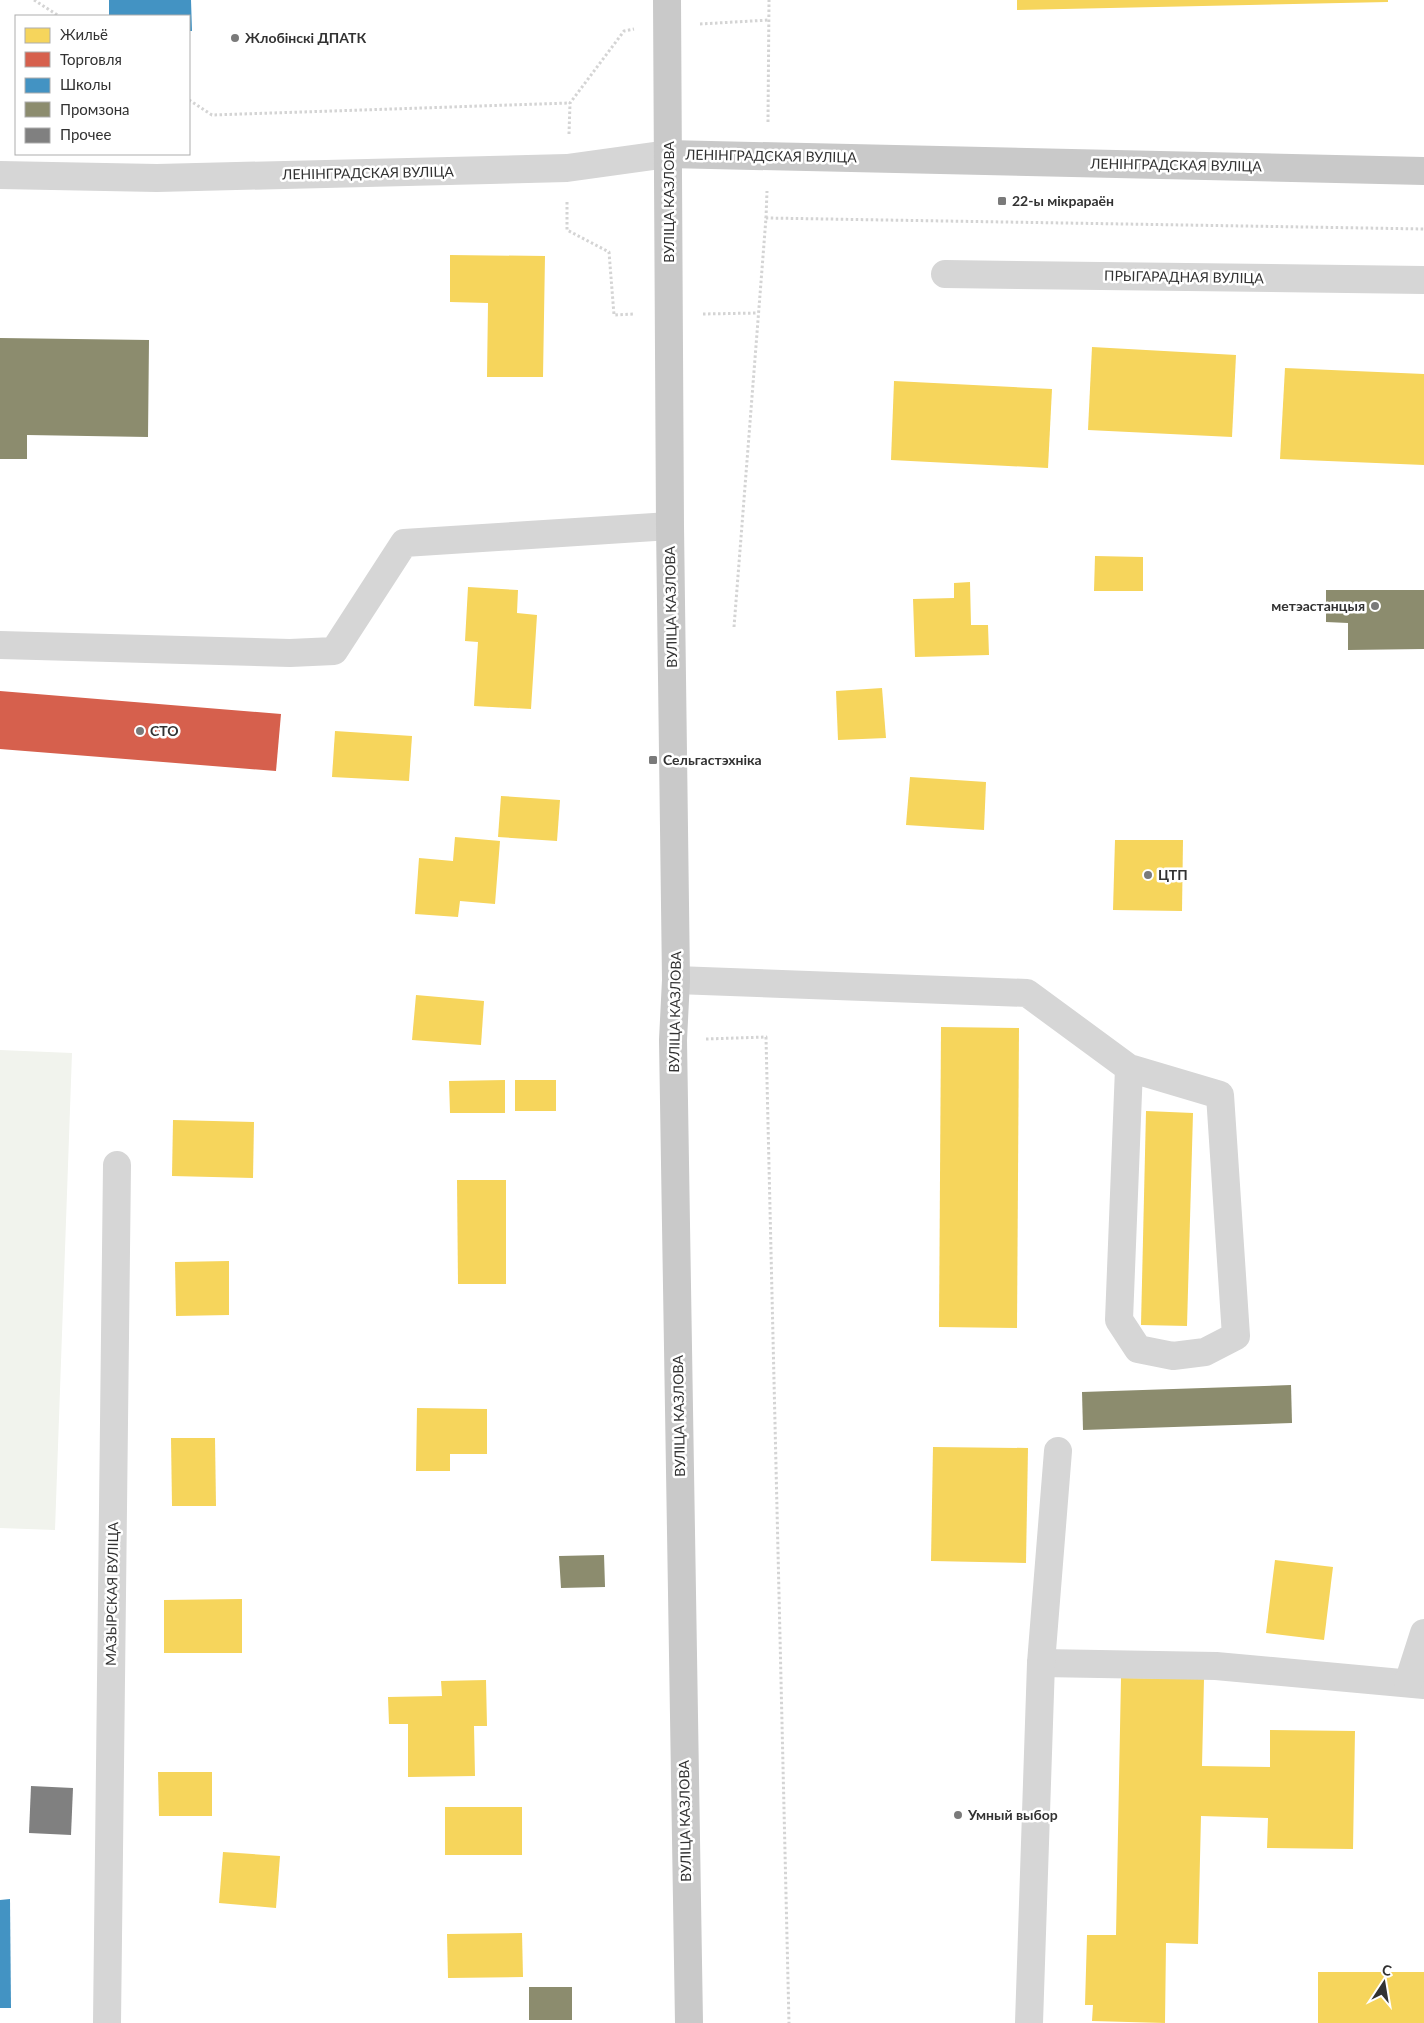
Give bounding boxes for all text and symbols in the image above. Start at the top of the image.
legend [15,15,190,155]
text: Жильё [60,25,108,43]
place label: Жлобінскі ДПАТК [245,29,366,46]
marker: Жлобінскі ДПАТК [229,32,241,44]
text: Торговля [60,50,122,68]
text: Школы [60,75,111,93]
text: Промзона [60,100,130,118]
text: Прочее [60,125,111,143]
street label: ВУЛІЦА КАЗЛОВА [660,141,677,263]
street label: ЛЕНІНГРАДСКАЯ ВУЛІЦА [684,145,857,166]
street label: ЛЕНІНГРАДСКАЯ ВУЛІЦА [1089,154,1262,175]
street label: ЛЕНІНГРАДСКАЯ ВУЛІЦА [281,162,454,183]
place label: 22-ы мікрараён [1012,192,1114,209]
marker: 22-ы мікрараён [996,195,1008,207]
street label: ПРЫГАРАДНАЯ ВУЛІЦА [1104,267,1265,286]
street label: ВУЛІЦА КАЗЛОВА [661,546,680,668]
place label: метэастанцыя [1271,597,1365,614]
marker: метэастанцыя [1369,600,1381,612]
place label: СТО [150,722,179,739]
marker: СТО [134,725,146,737]
place label: Сельгастэхніка [663,751,762,768]
marker: Сельгастэхніка [647,754,659,766]
place label: ЦТП [1158,866,1188,883]
marker: ЦТП [1142,869,1154,881]
street label: ВУЛІЦА КАЗЛОВА [665,951,684,1073]
street label: ВУЛІЦА КАЗЛОВА [669,1355,688,1477]
street label: МАЗЫРСКАЯ ВУЛІЦА [102,1521,121,1666]
street label: ВУЛІЦА КАЗЛОВА [675,1760,694,1882]
place label: Умный выбор [967,1806,1058,1823]
marker: Умный выбор [952,1809,964,1821]
north arrow [1359,1958,1409,2008]
text: С [1381,1961,1394,1979]

